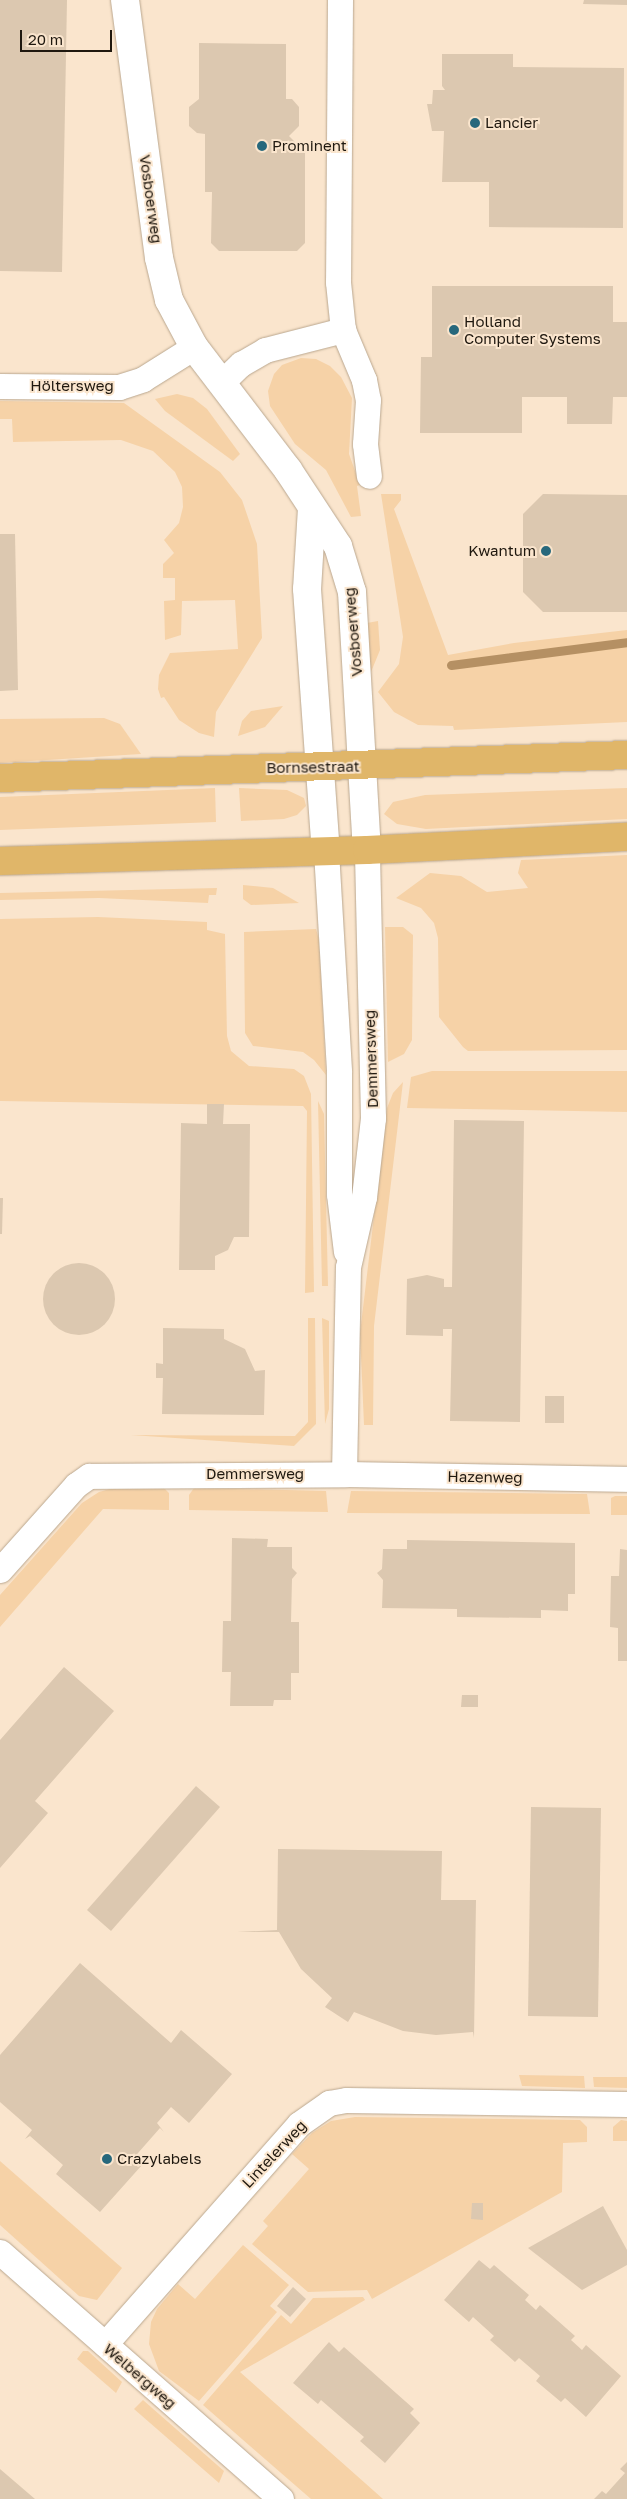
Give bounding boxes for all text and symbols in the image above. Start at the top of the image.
scale bar [22,20,115,52]
text: 20 m [28,30,63,48]
place label: Lancier [485,114,538,132]
marker: Lancier [469,117,481,129]
place label: Prominent [272,137,347,155]
marker: Prominent [256,140,268,152]
street label: Vosboerweg [136,154,166,244]
place label: Holland Computer Systems [464,312,601,347]
marker: Holland Computer Systems [448,324,460,336]
street label: Höltersweg [30,377,114,395]
place label: Kwantum [468,542,536,560]
marker: Kwantum [540,545,552,557]
street label: Vosboerweg [340,587,366,677]
street label: Bornsestraat [266,757,360,777]
street label: Demmersweg [360,1010,382,1108]
street label: Demmersweg [206,1465,304,1483]
street label: Hazenweg [447,1467,523,1487]
street label: Lintelerweg [238,2116,310,2192]
place label: Crazylabels [117,2150,202,2168]
marker: Crazylabels [101,2153,113,2165]
street label: Welbergweg [100,2340,180,2412]

